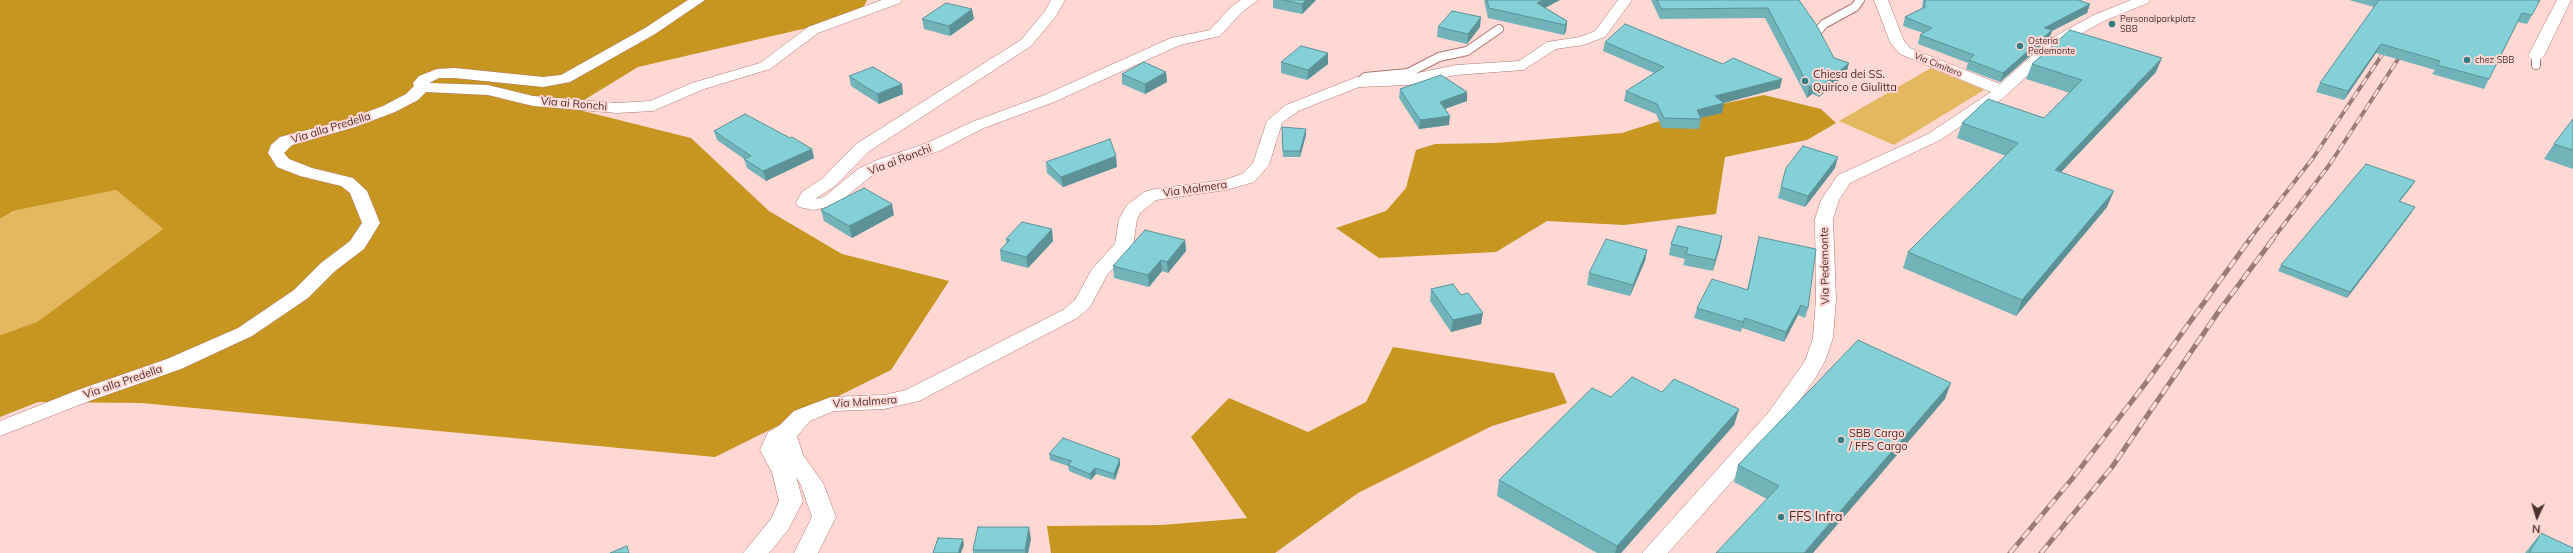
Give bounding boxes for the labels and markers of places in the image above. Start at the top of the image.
place label: Personalparkplatz SBB [2120,14,2196,35]
marker: Personalparkplatz SBB [2107,19,2117,29]
place label: Osteria Pedemonte [2028,36,2075,57]
marker: Osteria Pedemonte [2015,41,2025,51]
marker: chez SBB [2462,55,2472,65]
place label: chez SBB [2475,55,2514,65]
place label: Chiesa dei SS. Quirico e Giulitta [1813,68,1897,94]
marker: Chiesa dei SS. Quirico e Giulitta [1800,76,1810,86]
place label: SBB Cargo / FFS Cargo [1849,427,1908,453]
marker: SBB Cargo / FFS Cargo [1836,435,1846,445]
place label: FFS Infra [1789,509,1843,525]
marker: FFS Infra [1776,512,1786,522]

